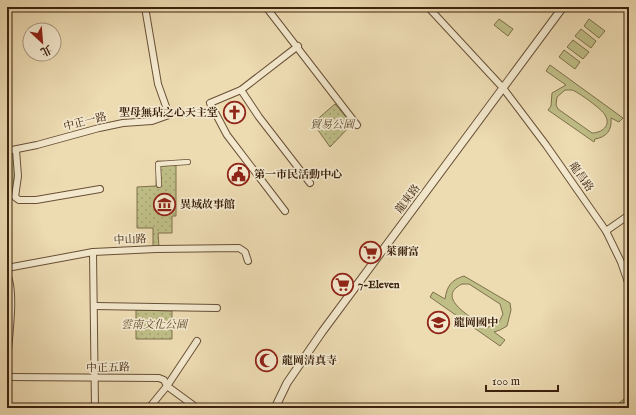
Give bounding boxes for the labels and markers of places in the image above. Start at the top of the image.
church icon: 聖母無玷之心天主堂 [221,100,247,126]
place label: 聖母無玷之心天主堂 [119,106,218,120]
public building icon: 第一市民活動中心 [225,162,251,188]
place label: 第一市民活動中心 [254,168,342,182]
museum icon: 異域故事館 [151,192,177,218]
place label: 異域故事館 [180,198,235,212]
supermarket icon: 萊爾富 [357,239,383,265]
place label: 萊爾富 [386,245,419,259]
supermarket icon: 7-Eleven [330,272,356,298]
place label: 7-Eleven [358,278,400,292]
school or university icon: 龍岡國中 [426,310,452,336]
place label: 龍岡國中 [454,316,498,330]
mosque icon: 龍岡清真寺 [253,348,279,374]
place label: 龍岡清真寺 [282,354,337,368]

